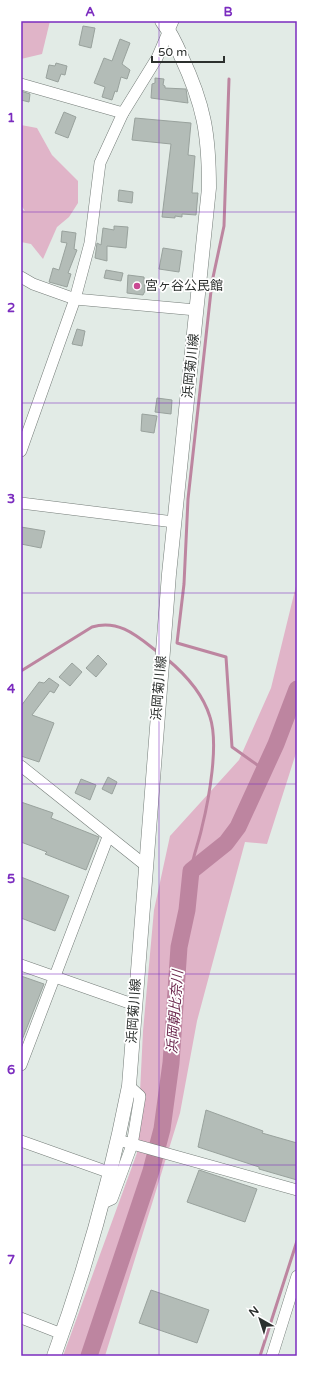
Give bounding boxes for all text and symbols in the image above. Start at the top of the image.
text: A [85,4,95,20]
text: B [223,4,233,20]
scale bar [152,38,224,64]
text: 50 m [158,45,187,59]
text: 1 [7,110,15,126]
place label: 宮ヶ谷公民館 [145,278,223,294]
marker: 宮ヶ谷公民館 [132,281,142,291]
text: 2 [7,300,15,316]
street label: 浜岡菊川線 [180,333,202,399]
text: 3 [7,491,15,507]
street label: 浜岡菊川線 [148,655,170,721]
text: 4 [7,681,16,697]
text: 5 [7,871,15,887]
water label: 浜岡朝比奈川 [164,968,187,1054]
street label: 浜岡菊川線 [124,978,144,1044]
text: 6 [7,1062,15,1078]
text: 7 [7,1252,15,1268]
north arrow [240,1299,280,1339]
text: N [246,1304,262,1319]

